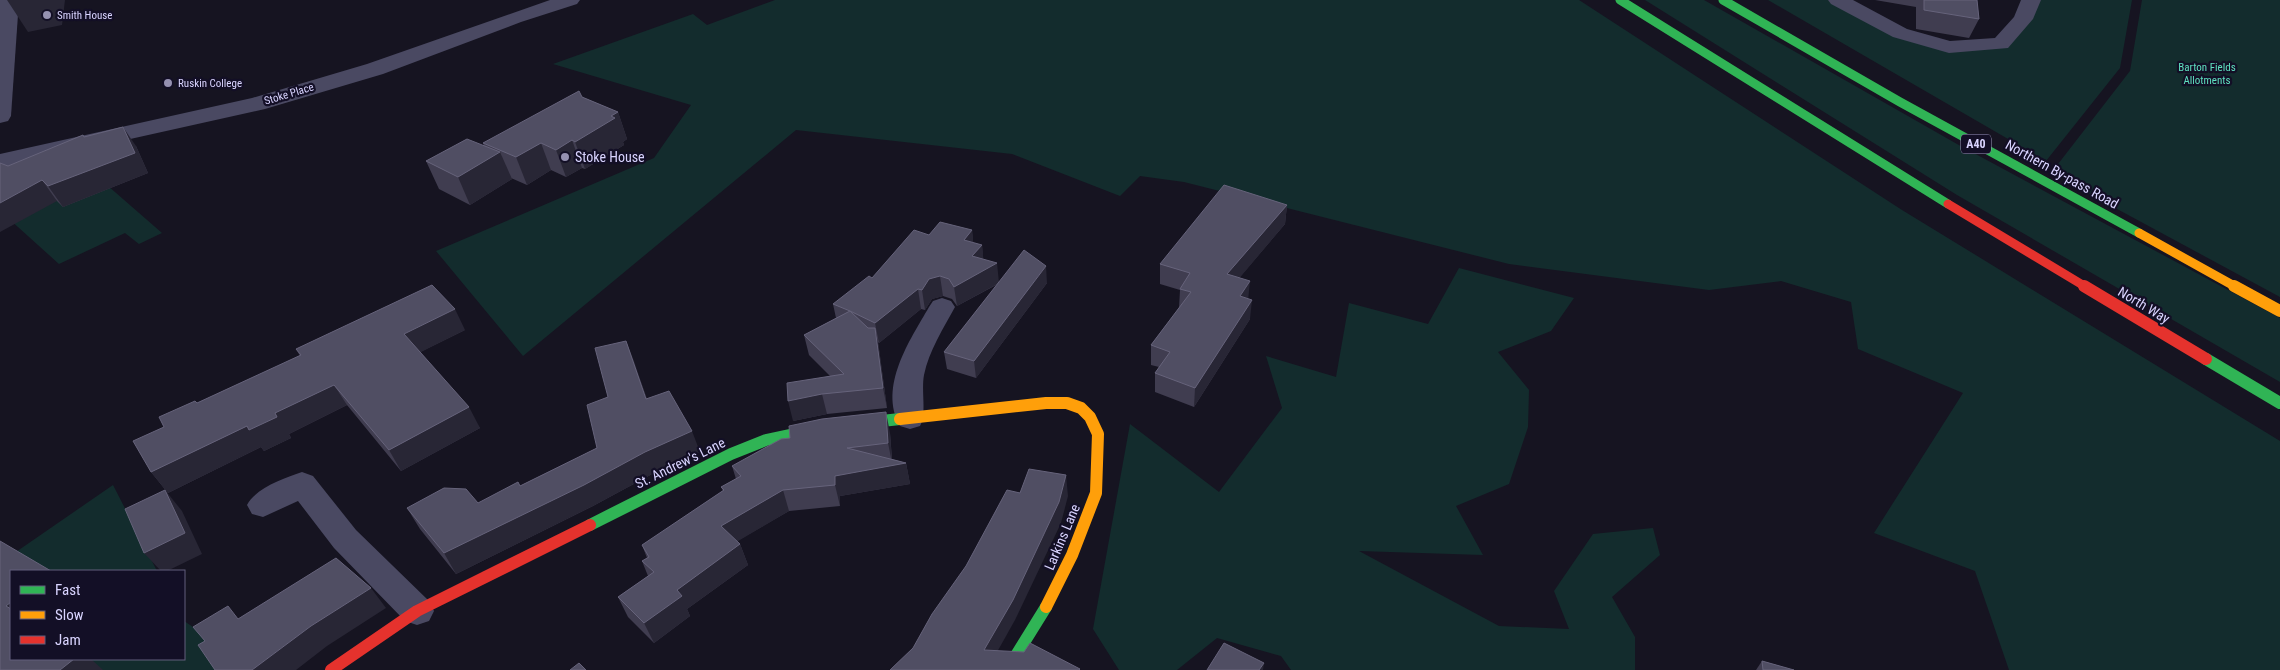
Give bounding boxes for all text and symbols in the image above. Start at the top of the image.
marker: Smith House [41,9,53,21]
place label: Smith House [57,9,112,22]
park label: Barton Fields Allotments [2178,61,2236,87]
marker: Ruskin College [162,77,174,89]
place label: Ruskin College [178,77,242,90]
street label: Stoke Place [263,80,315,108]
road number: A40 [1961,134,1991,154]
street label: Northern By-pass Road [2003,136,2121,212]
place label: Stoke House [575,149,645,165]
marker: Stoke House [559,151,571,163]
street label: North Way [2115,283,2173,327]
street label: St. Andrew's Lane [632,434,728,492]
street label: Larkins Lane [1041,501,1083,572]
legend [10,570,185,660]
text: Fast [55,581,80,599]
text: Slow [55,606,84,624]
text: Jam [55,631,81,649]

